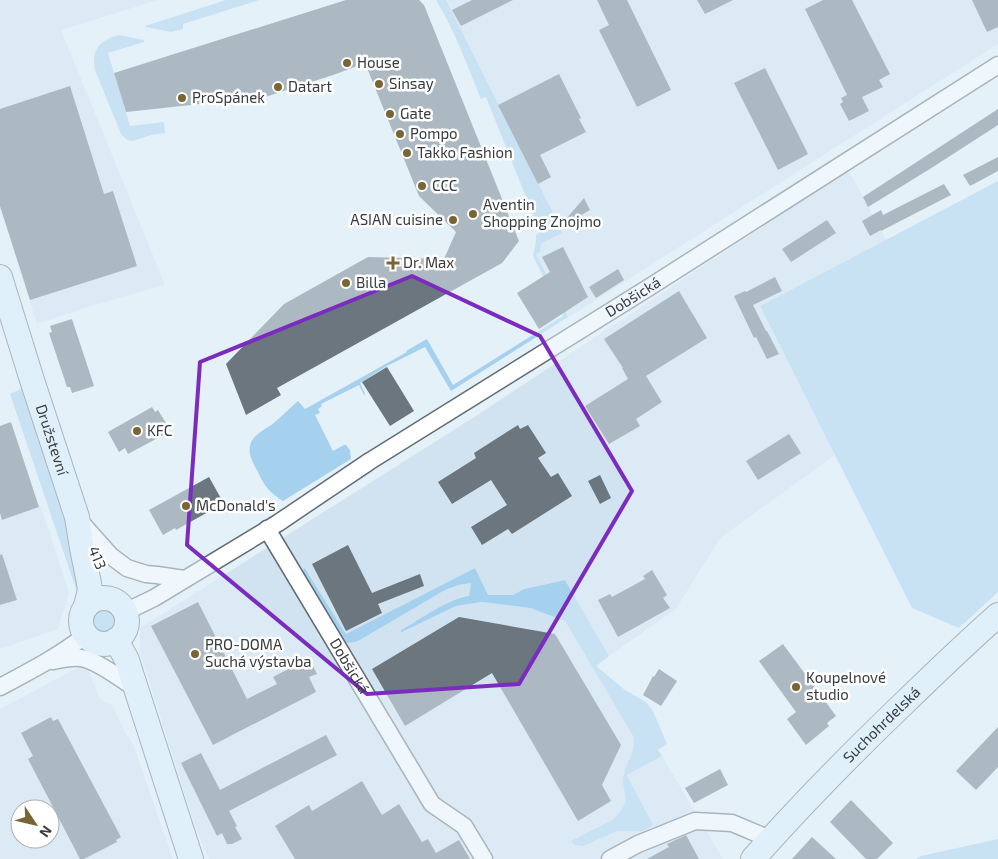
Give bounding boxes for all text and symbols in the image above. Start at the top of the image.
place label: House [357,53,400,71]
marker: House [341,57,353,69]
place label: Sinsay [389,74,434,92]
place label: Datart [288,77,332,95]
marker: Sinsay [373,78,385,90]
marker: Datart [272,81,284,93]
place label: ProSpánek [192,88,265,106]
marker: ProSpánek [176,92,188,104]
place label: Gate [400,104,431,122]
marker: Gate [384,108,396,120]
place label: Pompo [410,124,458,142]
marker: Pompo [394,128,406,140]
place label: Takko Fashion [417,143,513,161]
marker: Takko Fashion [401,147,413,159]
place label: CCC [432,176,458,194]
marker: CCC [416,180,428,192]
place label: Aventin Shopping Znojmo [483,195,601,231]
marker: Aventin Shopping Znojmo [467,208,479,220]
place label: ASIAN cuisine [350,210,443,228]
marker: ASIAN cuisine [447,214,459,226]
place label: Dr. Max [403,253,454,271]
marker: Dr. Max [387,257,399,269]
street label: Dobšická [602,272,664,320]
place label: Billa [356,273,386,291]
marker: Billa [340,277,352,289]
street label: Družstevní [33,402,73,479]
place label: KFC [147,421,173,439]
marker: KFC [131,425,143,437]
place label: McDonald's [196,496,276,514]
marker: McDonald's [180,500,192,512]
street label: 413 [85,543,111,572]
place label: PRO-DOMA Suchá výstavba [205,635,311,670]
street label: Dobšická [327,635,374,697]
marker: PRO-DOMA Suchá výstavba [189,648,201,660]
place label: Koupelnové studio [806,668,886,703]
marker: Koupelnové studio [790,681,802,693]
street label: Suchohrdelská [839,682,923,766]
north arrow [10,799,60,849]
text: N [36,823,56,841]

